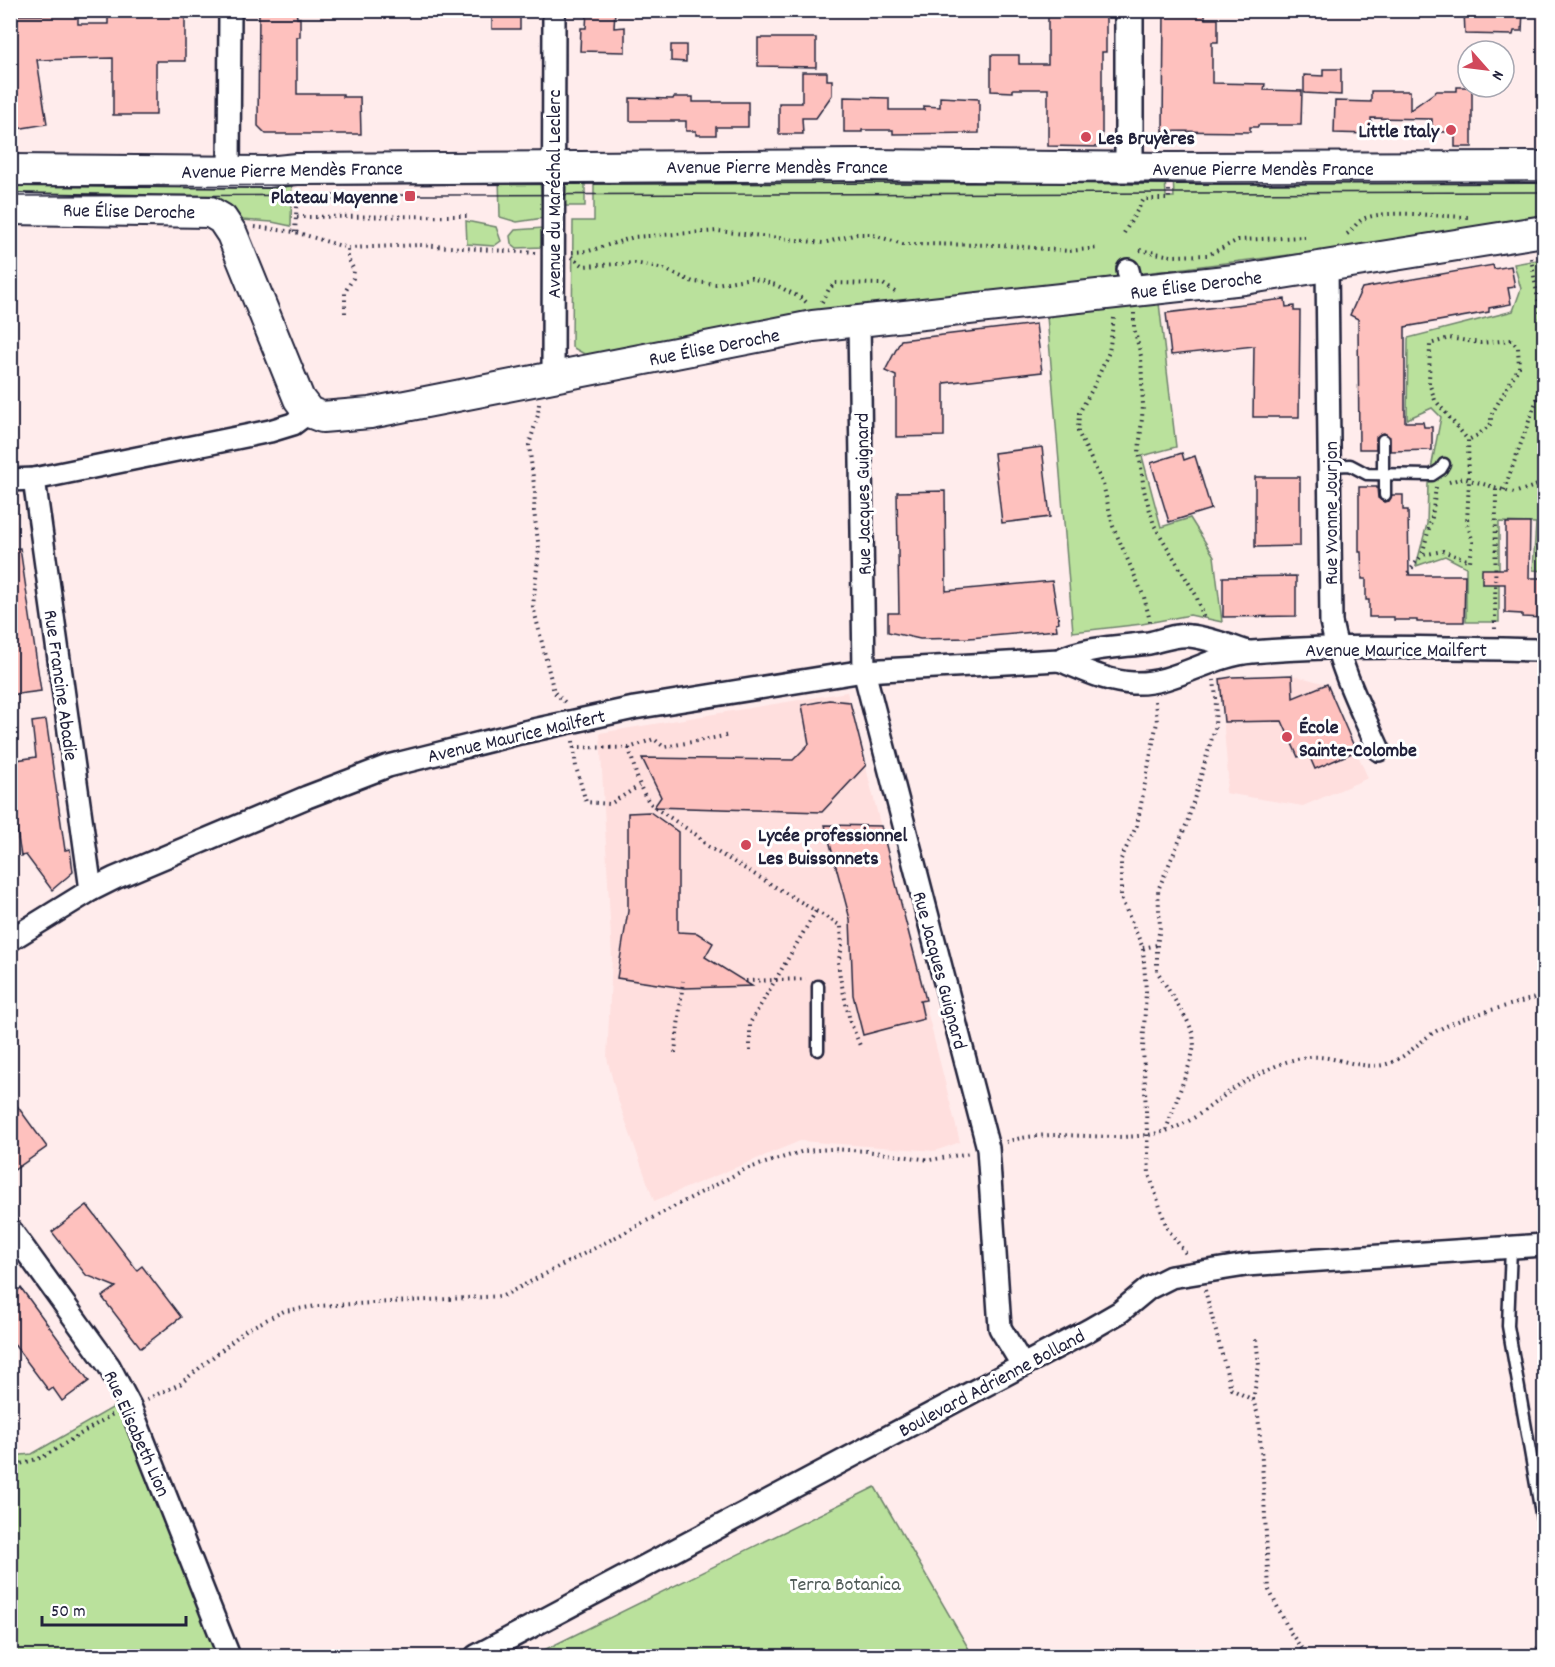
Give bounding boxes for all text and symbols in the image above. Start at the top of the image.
north arrow [1456,39,1516,99]
text: N [1485,66,1509,84]
street label: Avenue du Maréchal Leclerc [542,90,570,298]
place label: Little Italy [1358,119,1440,147]
marker: Little Italy [1444,123,1458,137]
place label: Les Bruyères [1098,126,1195,154]
marker: Les Bruyères [1079,130,1093,144]
street label: Avenue Pierre Mendès France [666,155,888,183]
street label: Avenue Pierre Mendès France [181,156,403,188]
street label: Avenue Pierre Mendès France [1152,157,1374,185]
place label: Plateau Mayenne [271,185,398,213]
marker: Plateau Mayenne [403,189,417,203]
street label: Rue Élise Deroche [62,198,196,228]
street label: Rue Élise Deroche [1129,265,1264,309]
street label: Rue Élise Deroche [647,323,782,375]
street label: Rue Jacques Guignard [850,413,880,575]
street label: Rue Yvonne Jourjon [1319,441,1347,585]
street label: Rue Francine Abadie [35,608,83,763]
street label: Avenue Maurice Mailfert [1305,638,1487,666]
street label: Avenue Maurice Mailfert [425,704,608,772]
place label: École Sainte-Colombe [1299,715,1417,766]
marker: École Sainte-Colombe [1280,730,1294,744]
place label: Lycée professionnel Les Buissonnets [758,823,907,874]
marker: Lycée professionnel Les Buissonnets [739,838,753,852]
street label: Rue Jacques Guignard [904,889,973,1053]
street label: Boulevard Adrienne Bolland [894,1324,1091,1446]
street label: Rue Elisabeth Lion [95,1367,176,1502]
park label: Terra Botanica [789,1572,901,1600]
scale bar [42,1589,186,1627]
text: 50 m [51,1600,86,1625]

